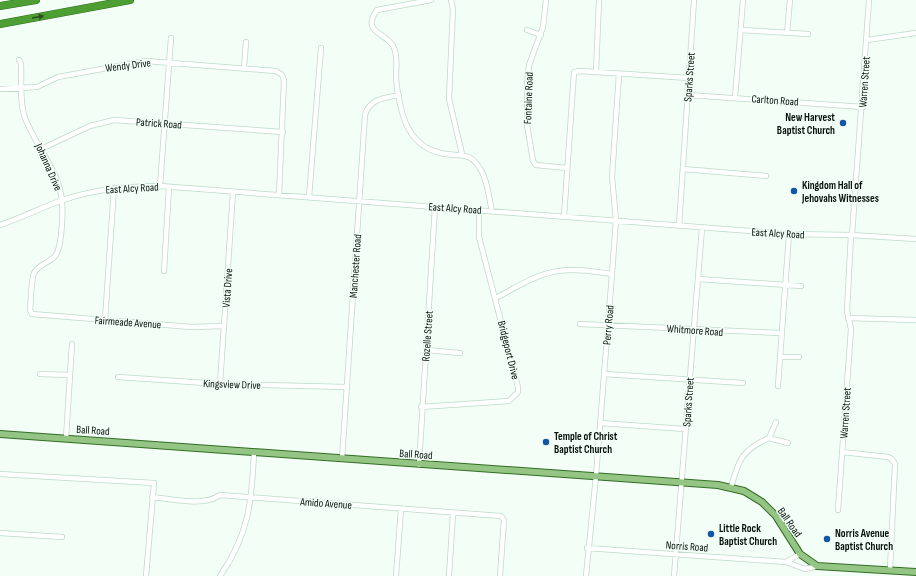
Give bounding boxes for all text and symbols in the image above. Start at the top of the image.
one-way arrow [32,13,44,19]
street label: Sparks Street [681,51,698,102]
street label: Warren Street [856,55,873,108]
street label: Wendy Drive [104,56,152,75]
street label: Fontaine Road [521,71,536,124]
street label: Carlton Road [751,92,799,109]
place label: New Harvest Baptist Church [777,111,835,137]
street label: Patrick Road [136,115,183,132]
marker: New Harvest Baptist Church [838,118,848,128]
street label: Johanna Drive [32,141,65,193]
place label: Kingdom Hall of Jehovahs Witnesses [801,179,879,205]
street label: East Alcy Road [105,181,159,196]
marker: Kingdom Hall of Jehovahs Witnesses [789,186,799,196]
street label: East Alcy Road [428,200,482,217]
street label: East Alcy Road [751,226,805,241]
street label: Manchester Road [347,233,364,298]
street label: Vista Drive [220,268,235,308]
street label: Perry Road [600,304,617,345]
street label: Rozelle Street [419,309,436,362]
street label: Fairmeade Avenue [94,314,162,331]
street label: Bridgeport Drive [495,319,522,381]
street label: Whitmore Road [666,322,724,339]
street label: Sparks Street [680,376,697,427]
street label: Kingsview Drive [203,377,261,392]
street label: Warren Street [837,386,854,439]
street label: Ball Road [76,423,110,438]
place label: Temple of Christ Baptist Church [554,430,618,456]
marker: Temple of Christ Baptist Church [541,437,551,447]
street label: Ball Road [399,447,433,462]
street label: Amido Avenue [299,495,352,512]
street label: Ball Road [775,505,805,540]
place label: Little Rock Baptist Church [719,522,777,548]
place label: Norris Avenue Baptist Church [835,527,893,553]
marker: Little Rock Baptist Church [706,529,716,539]
marker: Norris Avenue Baptist Church [822,534,832,544]
street label: Norris Road [665,539,709,554]

